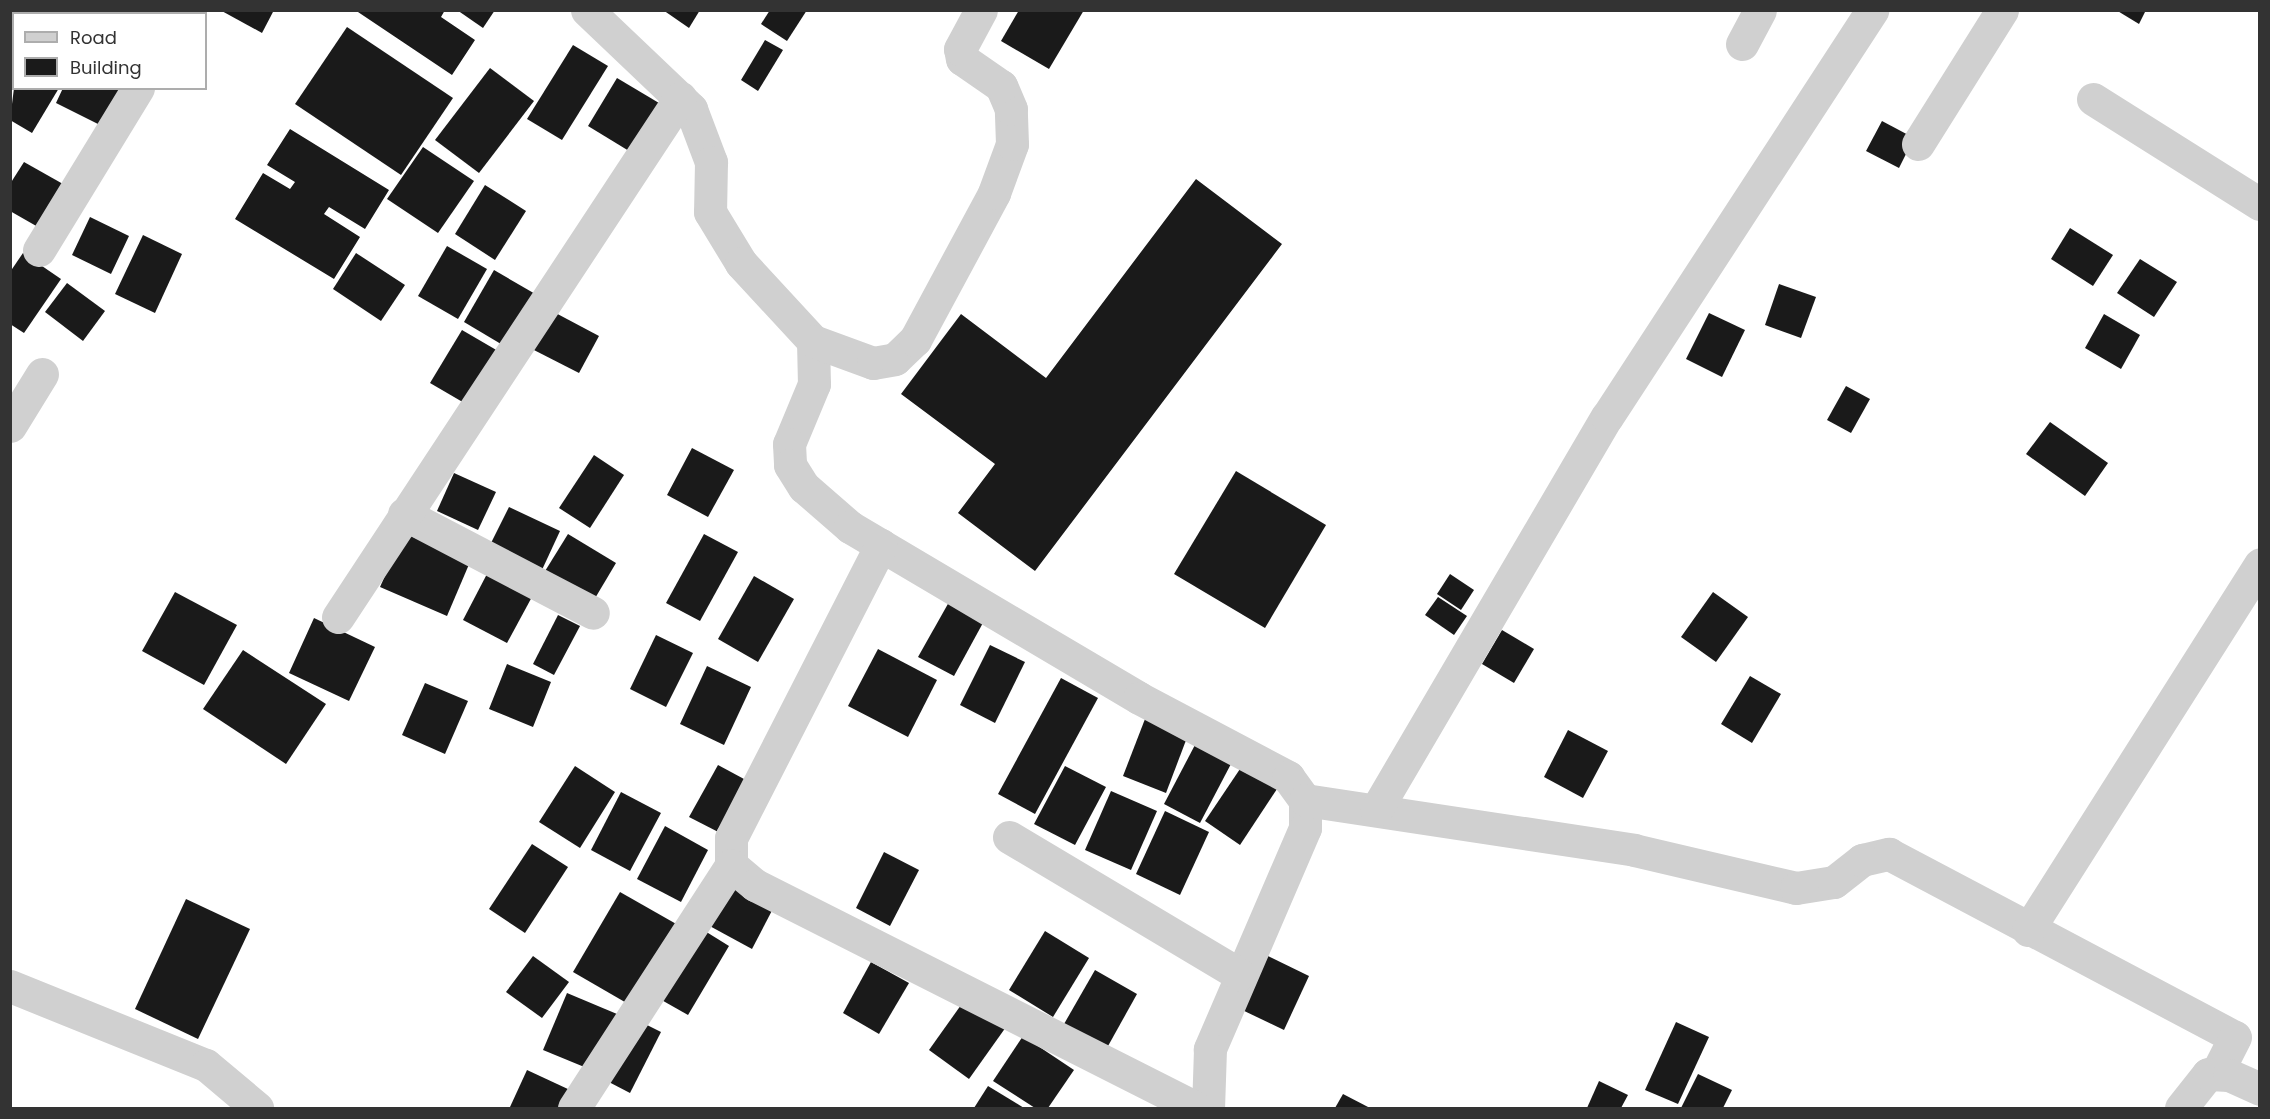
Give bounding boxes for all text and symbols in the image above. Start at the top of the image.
legend [12,12,207,90]
text: Road [70,25,117,50]
text: Building [70,55,142,80]

